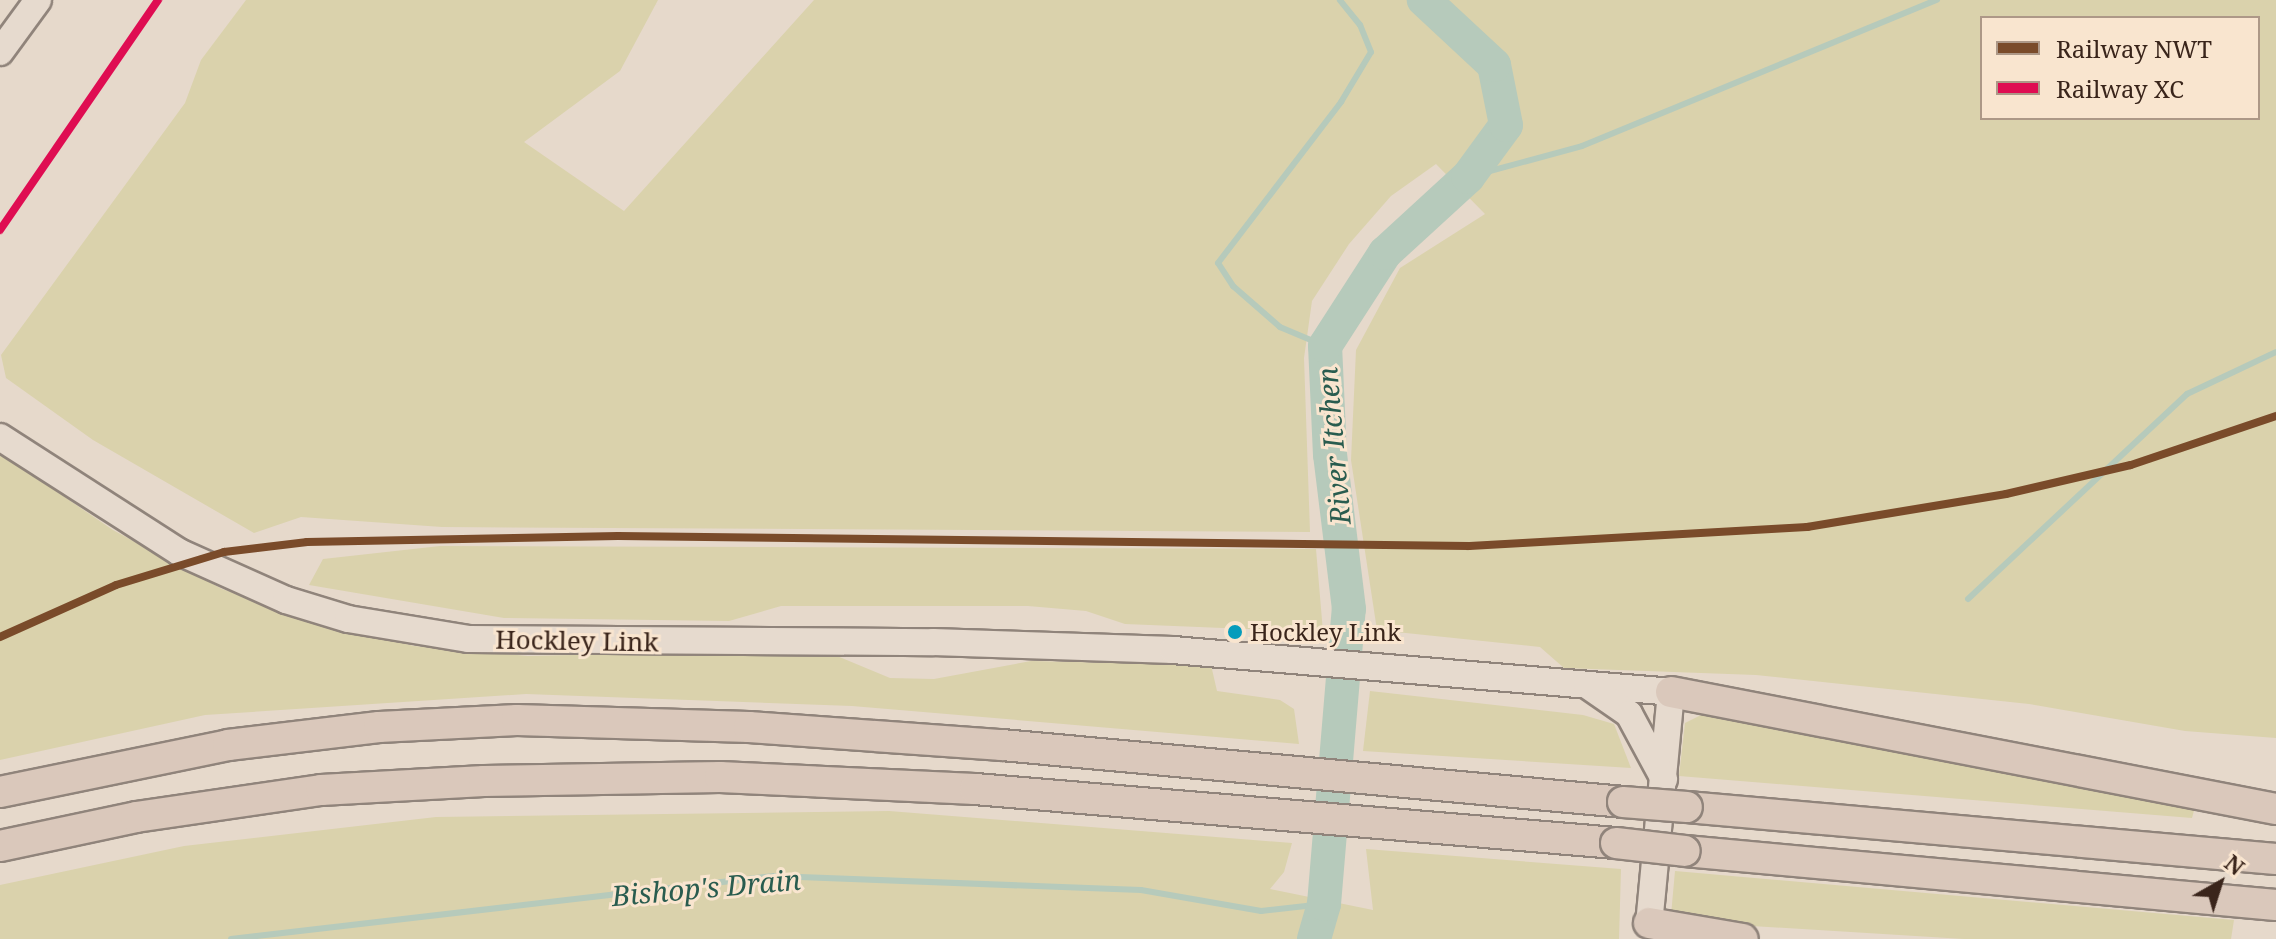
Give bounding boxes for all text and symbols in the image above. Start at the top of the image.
legend [1980,16,2260,120]
text: Railway NWT [2056,32,2212,65]
text: Railway XC [2056,72,2184,105]
water label: River Itchen [1309,366,1357,526]
place label: Hockley Link [1250,618,1401,646]
street label: Hockley Link [495,624,659,658]
marker: Hockley Link [1227,624,1243,640]
north arrow [2180,843,2260,923]
text: N [2219,847,2251,881]
water label: Bishop's Drain [610,862,802,912]

